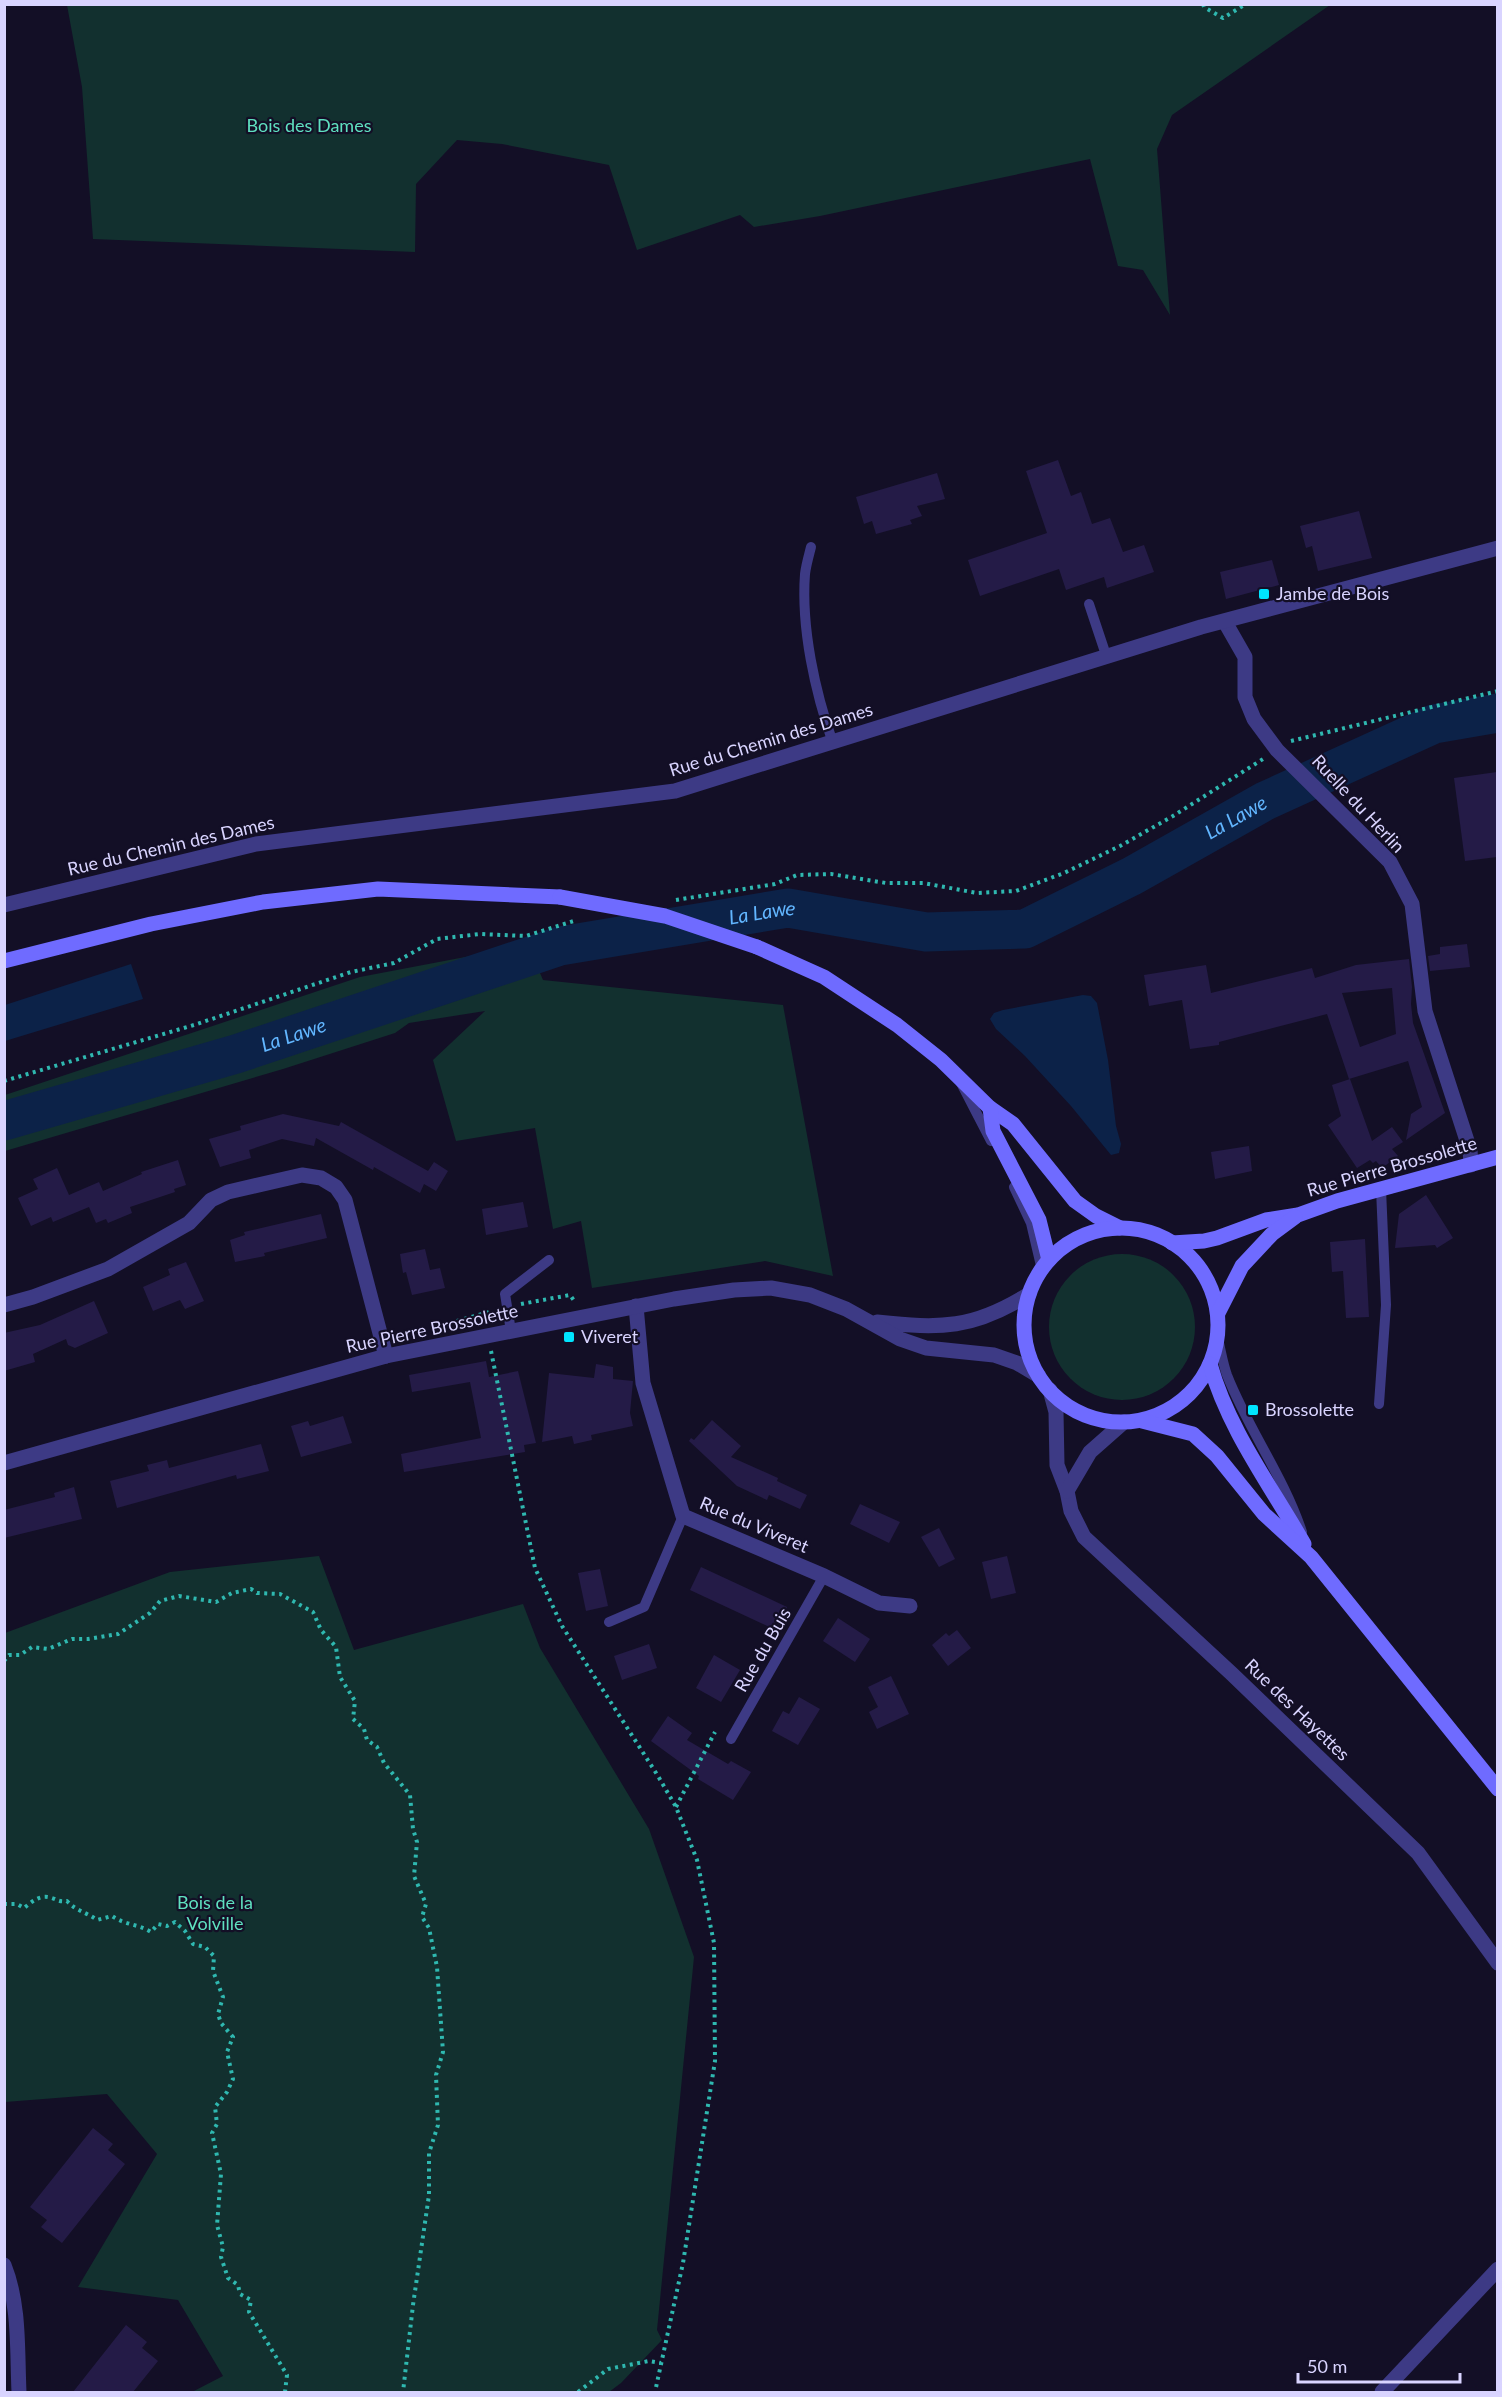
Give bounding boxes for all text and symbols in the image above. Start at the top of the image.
park label: Bois des Dames [247,114,372,136]
place label: Jambe de Bois [1276,582,1389,604]
marker: Jambe de Bois [1257,587,1271,601]
street label: Rue du Chemin des Dames [666,698,875,780]
street label: Ruelle du Herlin [1308,750,1410,857]
water label: La Lawe [1200,790,1271,844]
street label: Rue du Chemin des Dames [65,810,277,880]
water label: La Lawe [727,895,798,929]
water label: La Lawe [257,1012,329,1056]
street label: Rue Pierre Brossolette [1304,1131,1479,1201]
street label: Rue Pierre Brossolette [344,1299,520,1357]
place label: Viveret [581,1325,639,1347]
marker: Viveret [562,1330,576,1344]
place label: Brossolette [1265,1398,1354,1420]
marker: Brossolette [1246,1403,1260,1417]
street label: Rue du Viveret [697,1491,813,1557]
street label: Rue du Buis [729,1603,795,1695]
street label: Rue des Hayettes [1241,1654,1355,1765]
park label: Bois de la Volville [177,1891,253,1934]
scale bar [1298,2346,1460,2384]
text: 50 m [1307,2355,1347,2377]

